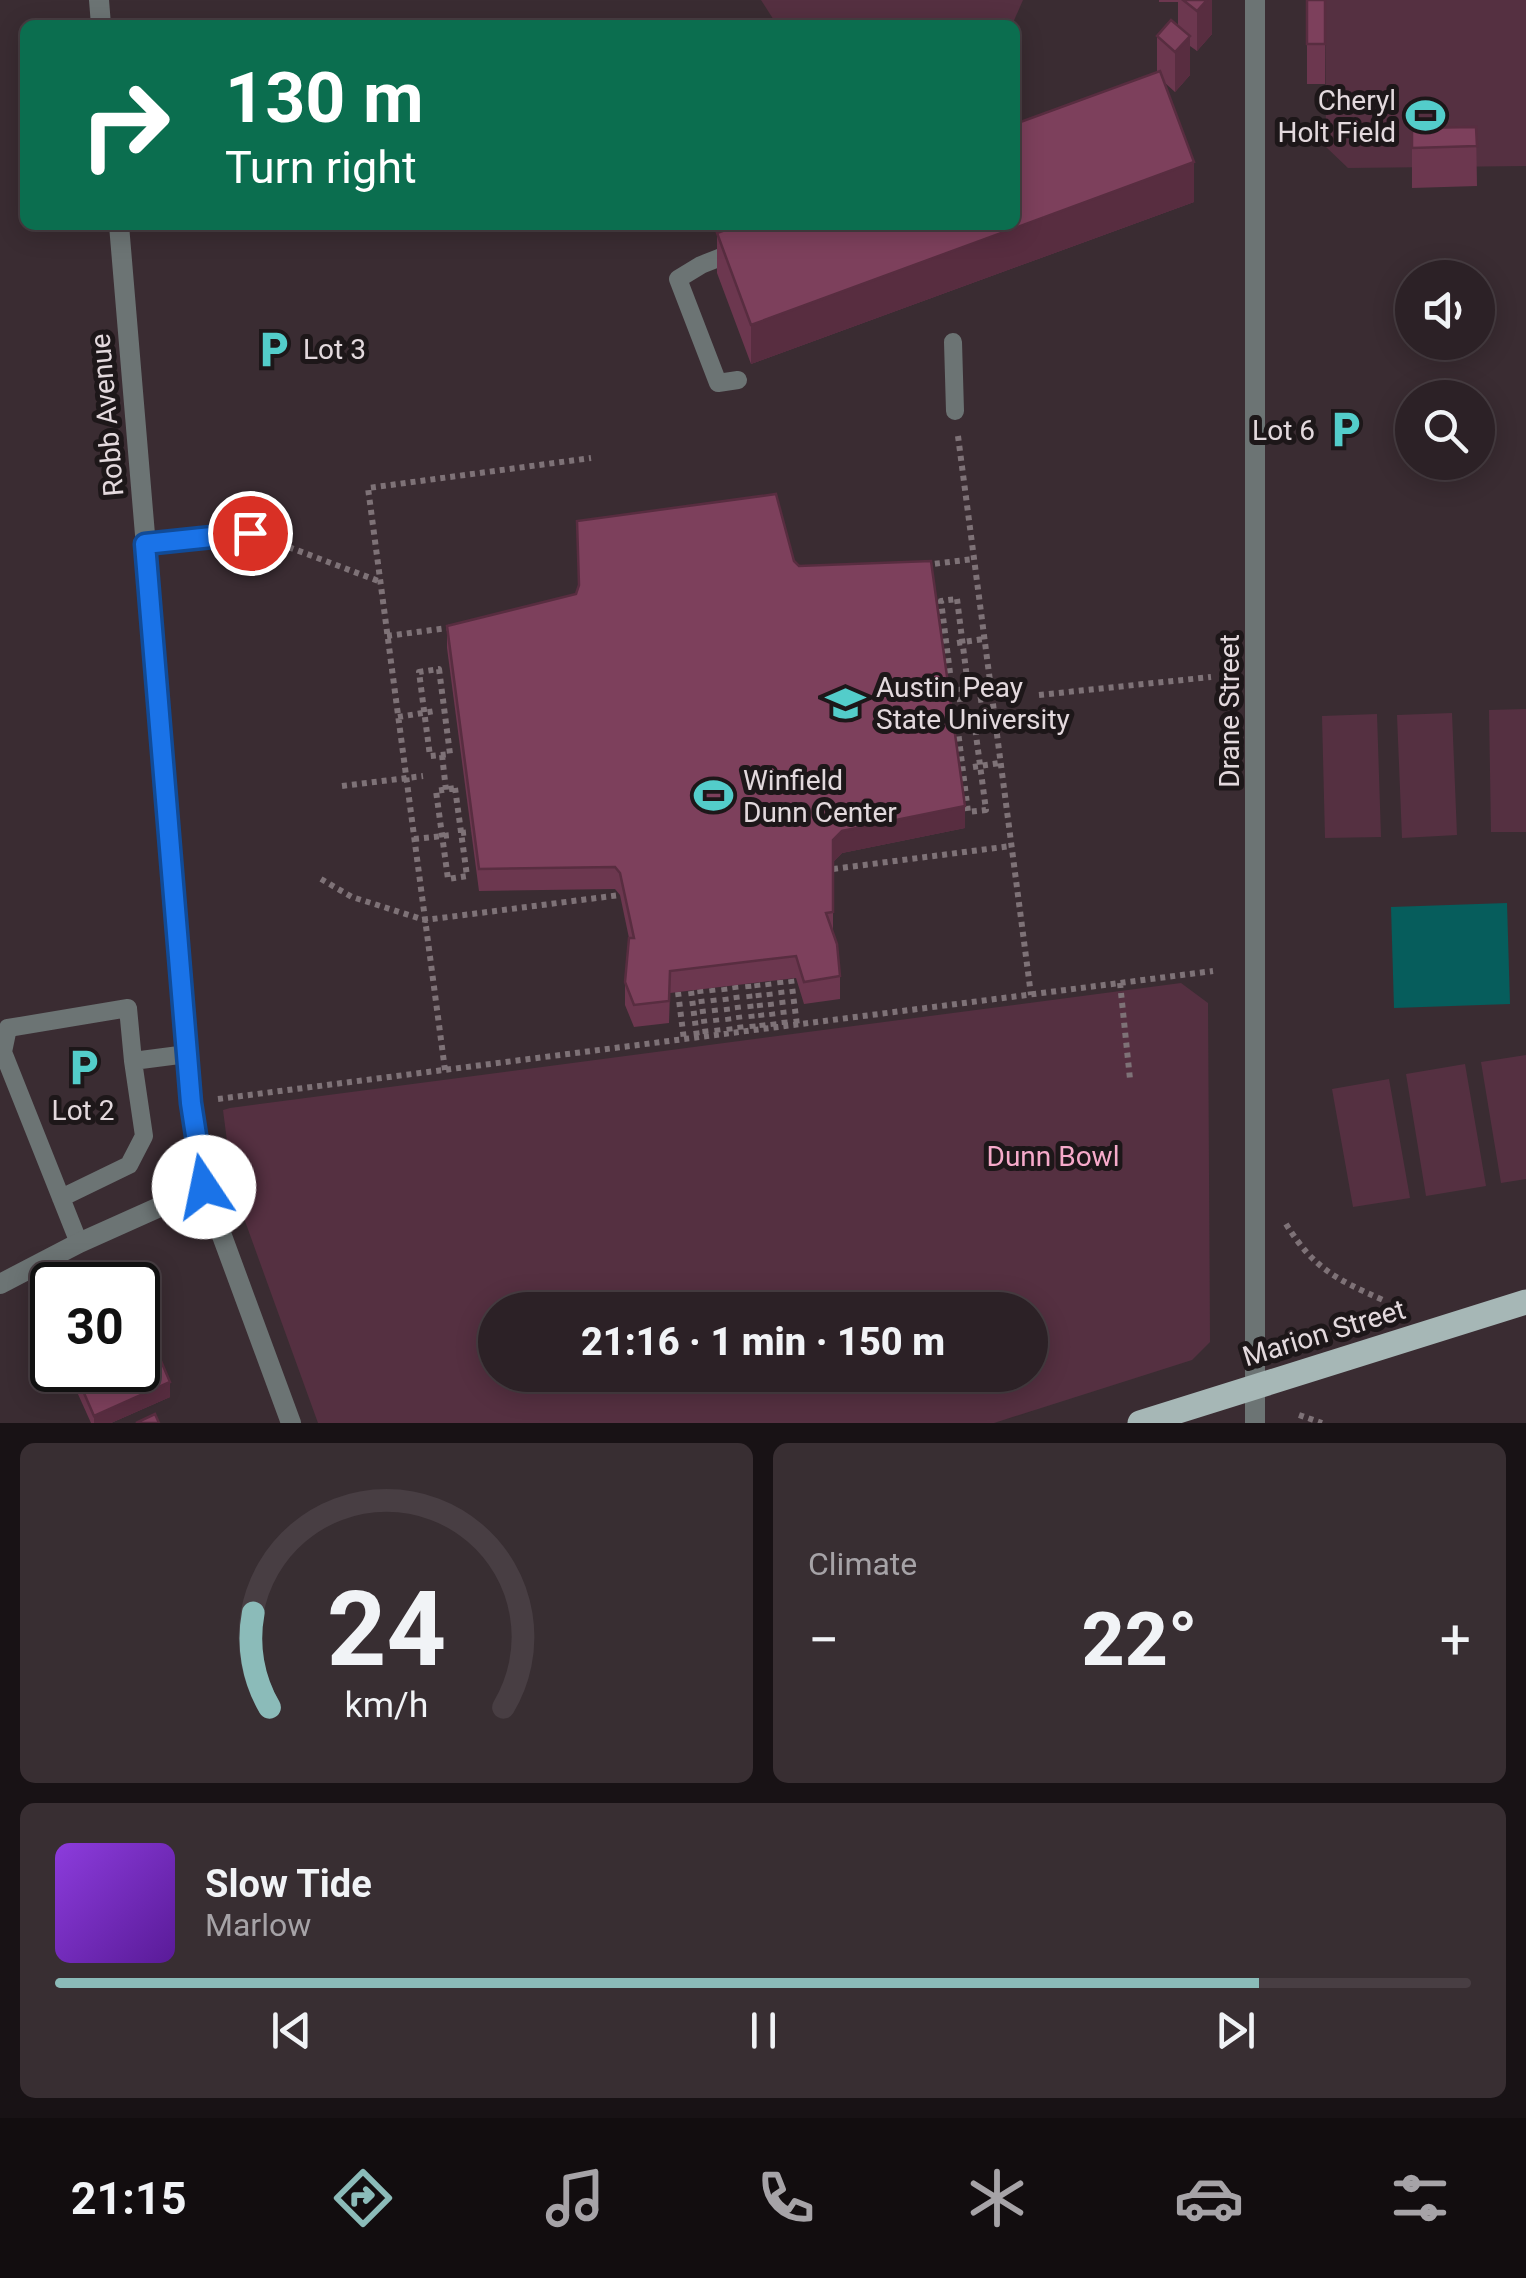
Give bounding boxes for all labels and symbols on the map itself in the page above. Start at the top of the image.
place label: Cheryl Holt Field [1277,84,1396,149]
sports icon: Cheryl Holt Field [1405,95,1447,137]
parking icon: Lot 3 [252,328,294,370]
street label: Robb Avenue [83,332,131,498]
place label: Lot 3 [303,333,366,366]
parking icon: Lot 6 [1324,409,1366,451]
place label: Lot 6 [1252,414,1315,447]
pin [208,491,293,576]
street label: Drane Street [1213,634,1246,788]
place label: Austin Peay State University [876,671,1070,736]
school or university icon: Austin Peay State University [825,682,867,724]
place label: Winfield Dunn Center [743,764,897,829]
sports icon: Winfield Dunn Center [692,775,734,817]
parking icon: Lot 2 [62,1046,104,1088]
place label: Lot 2 [52,1094,114,1127]
position arrow [152,1135,256,1239]
park label: Dunn Bowl [987,1140,1119,1173]
speed limit sign: 30 [30,1262,160,1392]
street label: Marion Street [1239,1293,1409,1373]

